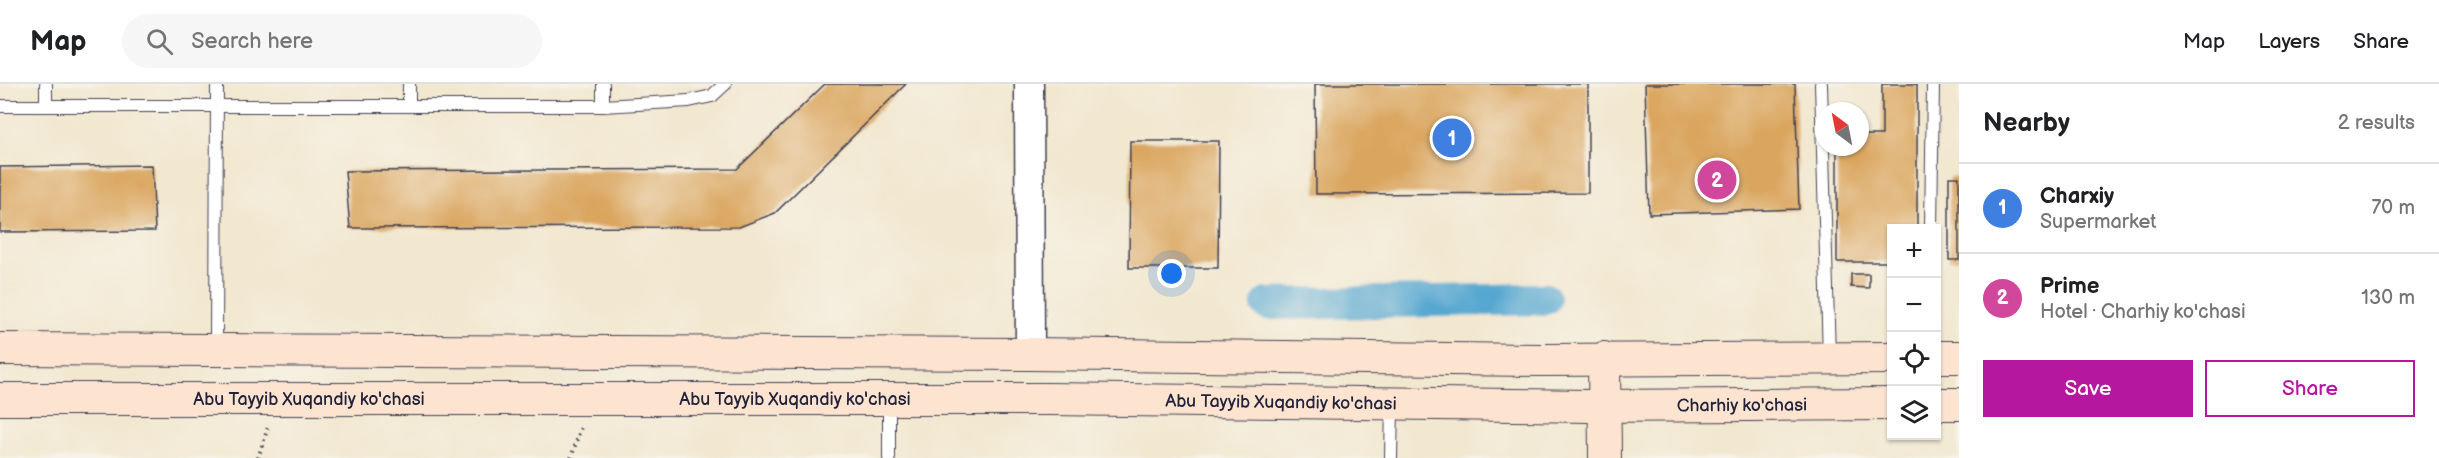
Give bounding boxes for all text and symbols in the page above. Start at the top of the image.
search box [122,14,542,68]
text: Map [30,25,86,58]
icon: search [143,25,176,58]
text: Search here [191,28,313,55]
text: Map [2183,29,2225,54]
text: Layers [2258,29,2320,54]
text: Share [2353,29,2409,54]
north arrow [1815,102,1869,156]
text: Nearby [1983,108,2070,139]
text: 2 results [2338,111,2415,135]
pin: 1 [1432,116,1472,160]
pin: 2 [1698,158,1736,202]
text: Charxiy [2040,183,2114,210]
text: 1 [1998,196,2007,220]
text: 70 m [2371,196,2415,220]
text: Supermarket [2040,210,2156,234]
map controls [1887,224,1941,440]
button: + [1887,224,1941,278]
your location [1157,259,1186,288]
text: Prime [2040,273,2099,300]
button: − [1887,278,1941,332]
text: 2 [1997,286,2008,310]
text: 130 m [2361,286,2415,310]
text: Hotel · Charhiy ko'chasi [2040,300,2246,324]
button: locate [1887,332,1941,386]
button: Save [1983,360,2193,417]
button: Share [2205,360,2415,417]
button: layers [1887,386,1941,440]
street label: Abu Tayyib Xuqandiy ko'chasi [193,389,425,410]
street label: Abu Tayyib Xuqandiy ko'chasi [679,389,911,410]
street label: Abu Tayyib Xuqandiy ko'chasi [1165,390,1397,414]
street label: Charhiy ko'chasi [1677,394,1807,416]

